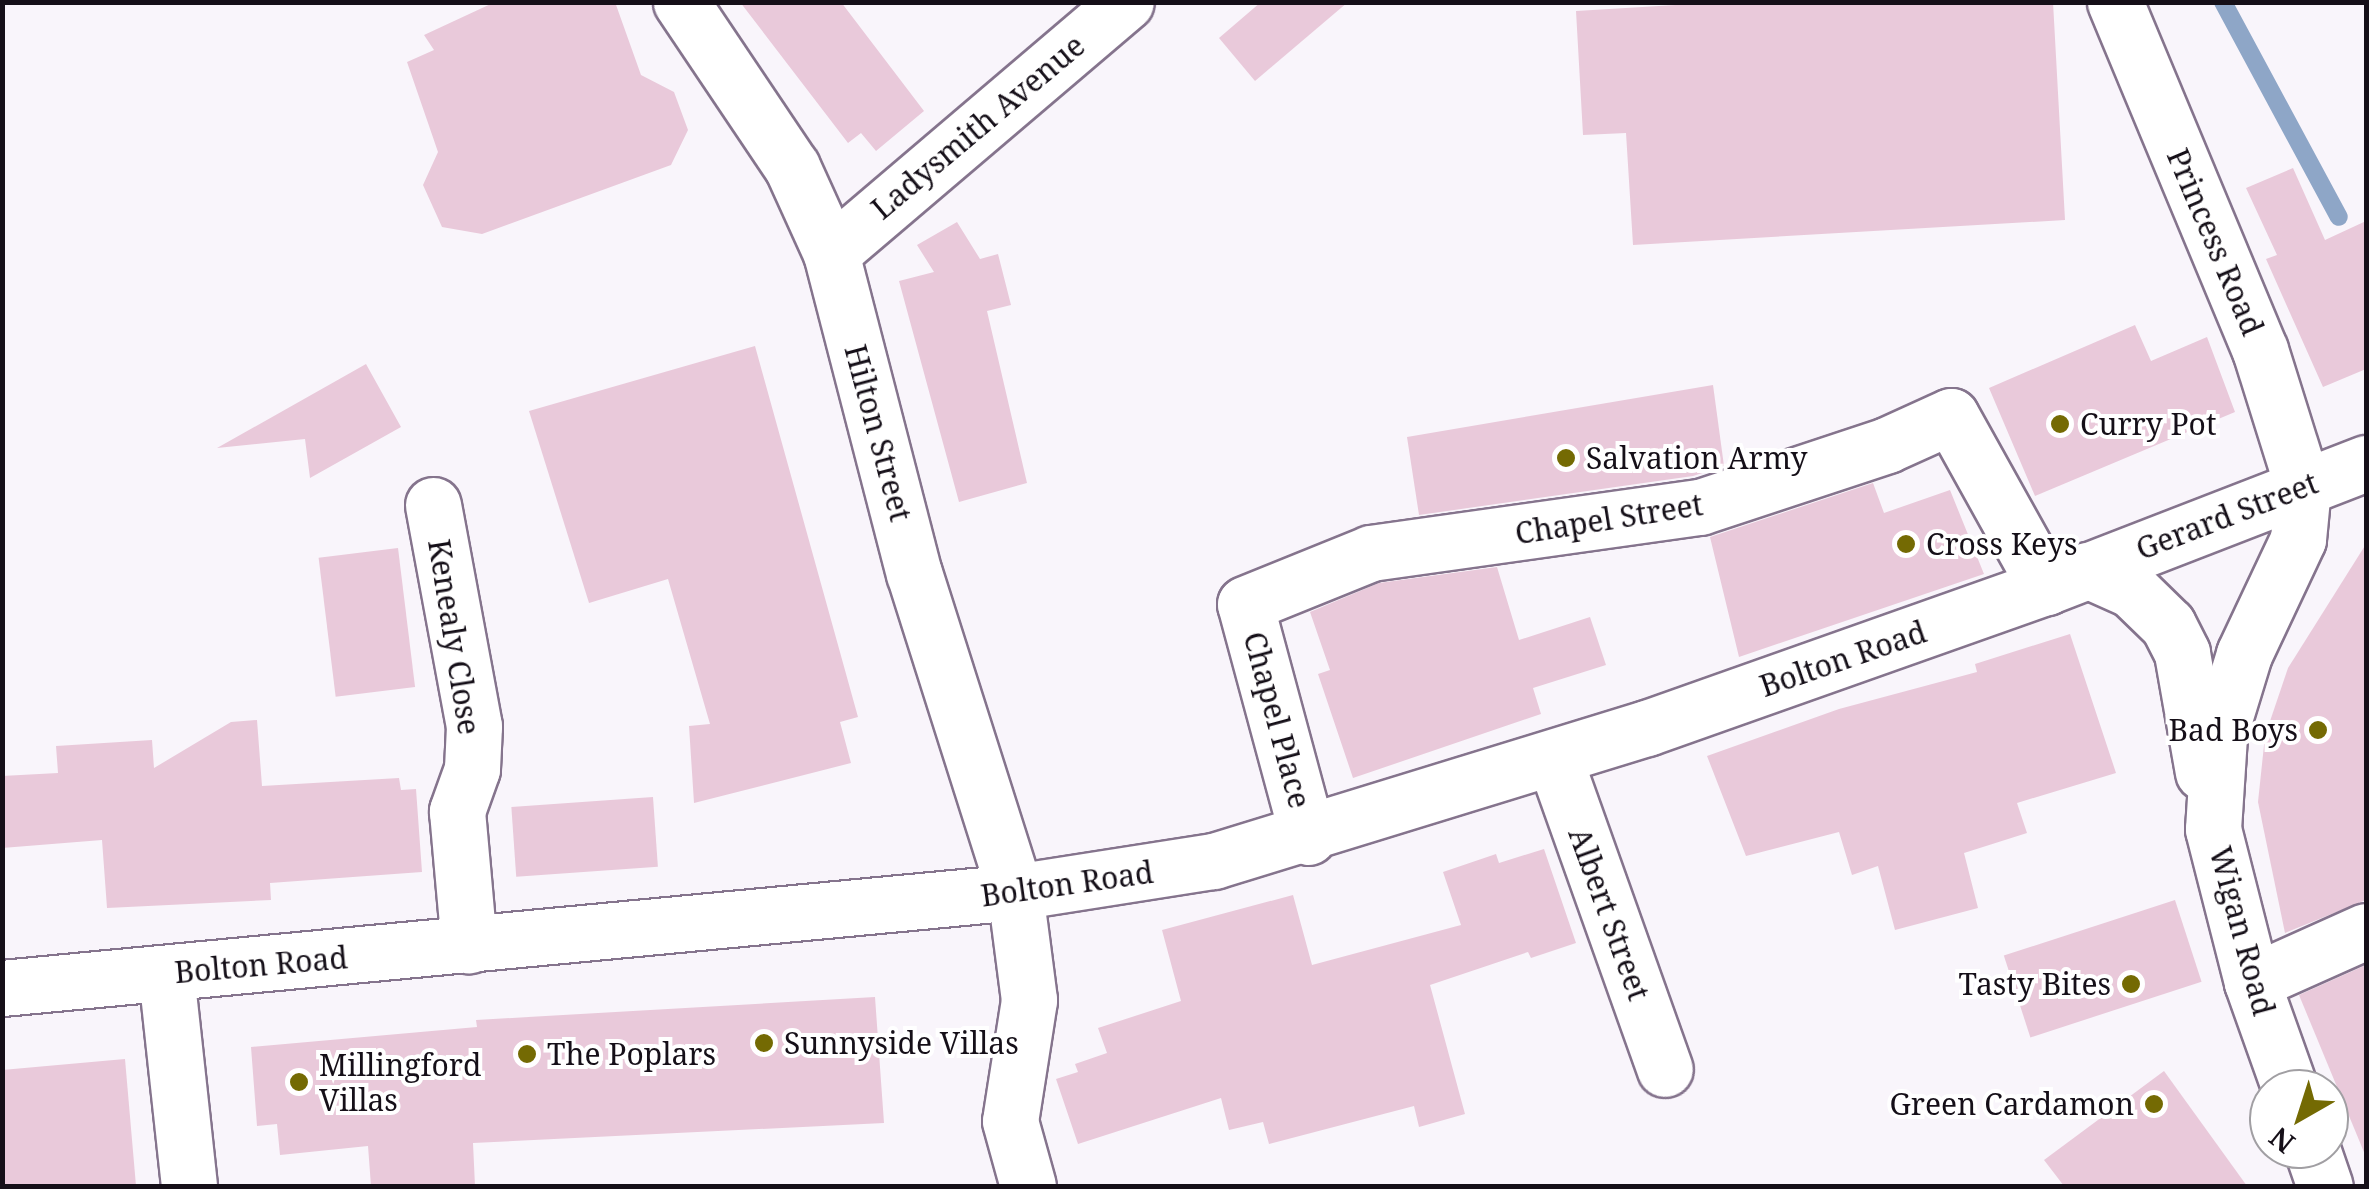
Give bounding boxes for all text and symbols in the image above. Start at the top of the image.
street label: Ladysmith Avenue [864,27,1092,227]
street label: Princess Road [2160,143,2270,341]
street label: Hilton Street [837,341,919,525]
place label: Curry Pot [2080,406,2216,442]
marker: Curry Pot [2049,413,2071,435]
place label: Salvation Army [1586,440,1807,476]
marker: Salvation Army [1555,447,1577,469]
street label: Gerard Street [2131,465,2323,567]
street label: Chapel Street [1513,486,1705,552]
place label: Cross Keys [1926,526,2078,562]
marker: Cross Keys [1895,533,1917,555]
street label: Kenealy Close [421,537,487,737]
street label: Bolton Road [1755,614,1931,704]
street label: Chapel Place [1236,628,1318,812]
place label: Bad Boys [2168,712,2298,748]
marker: Bad Boys [2307,719,2329,741]
street label: Albert Street [1561,823,1657,1005]
street label: Wigan Road [2202,843,2282,1019]
street label: Bolton Road [979,854,1155,914]
street label: Bolton Road [173,940,349,990]
place label: Tasty Bites [1958,966,2111,1002]
marker: Tasty Bites [2120,973,2142,995]
place label: Sunnyside Villas [784,1025,1019,1061]
marker: Sunnyside Villas [753,1032,775,1054]
place label: The Poplars [547,1036,716,1072]
marker: The Poplars [516,1043,538,1065]
place label: Millingford Villas [319,1047,481,1118]
north arrow [2249,1069,2349,1169]
marker: Millingford Villas [288,1071,310,1093]
place label: Green Cardamon [1889,1086,2134,1122]
marker: Green Cardamon [2143,1093,2165,1115]
text: N [2261,1119,2302,1162]

